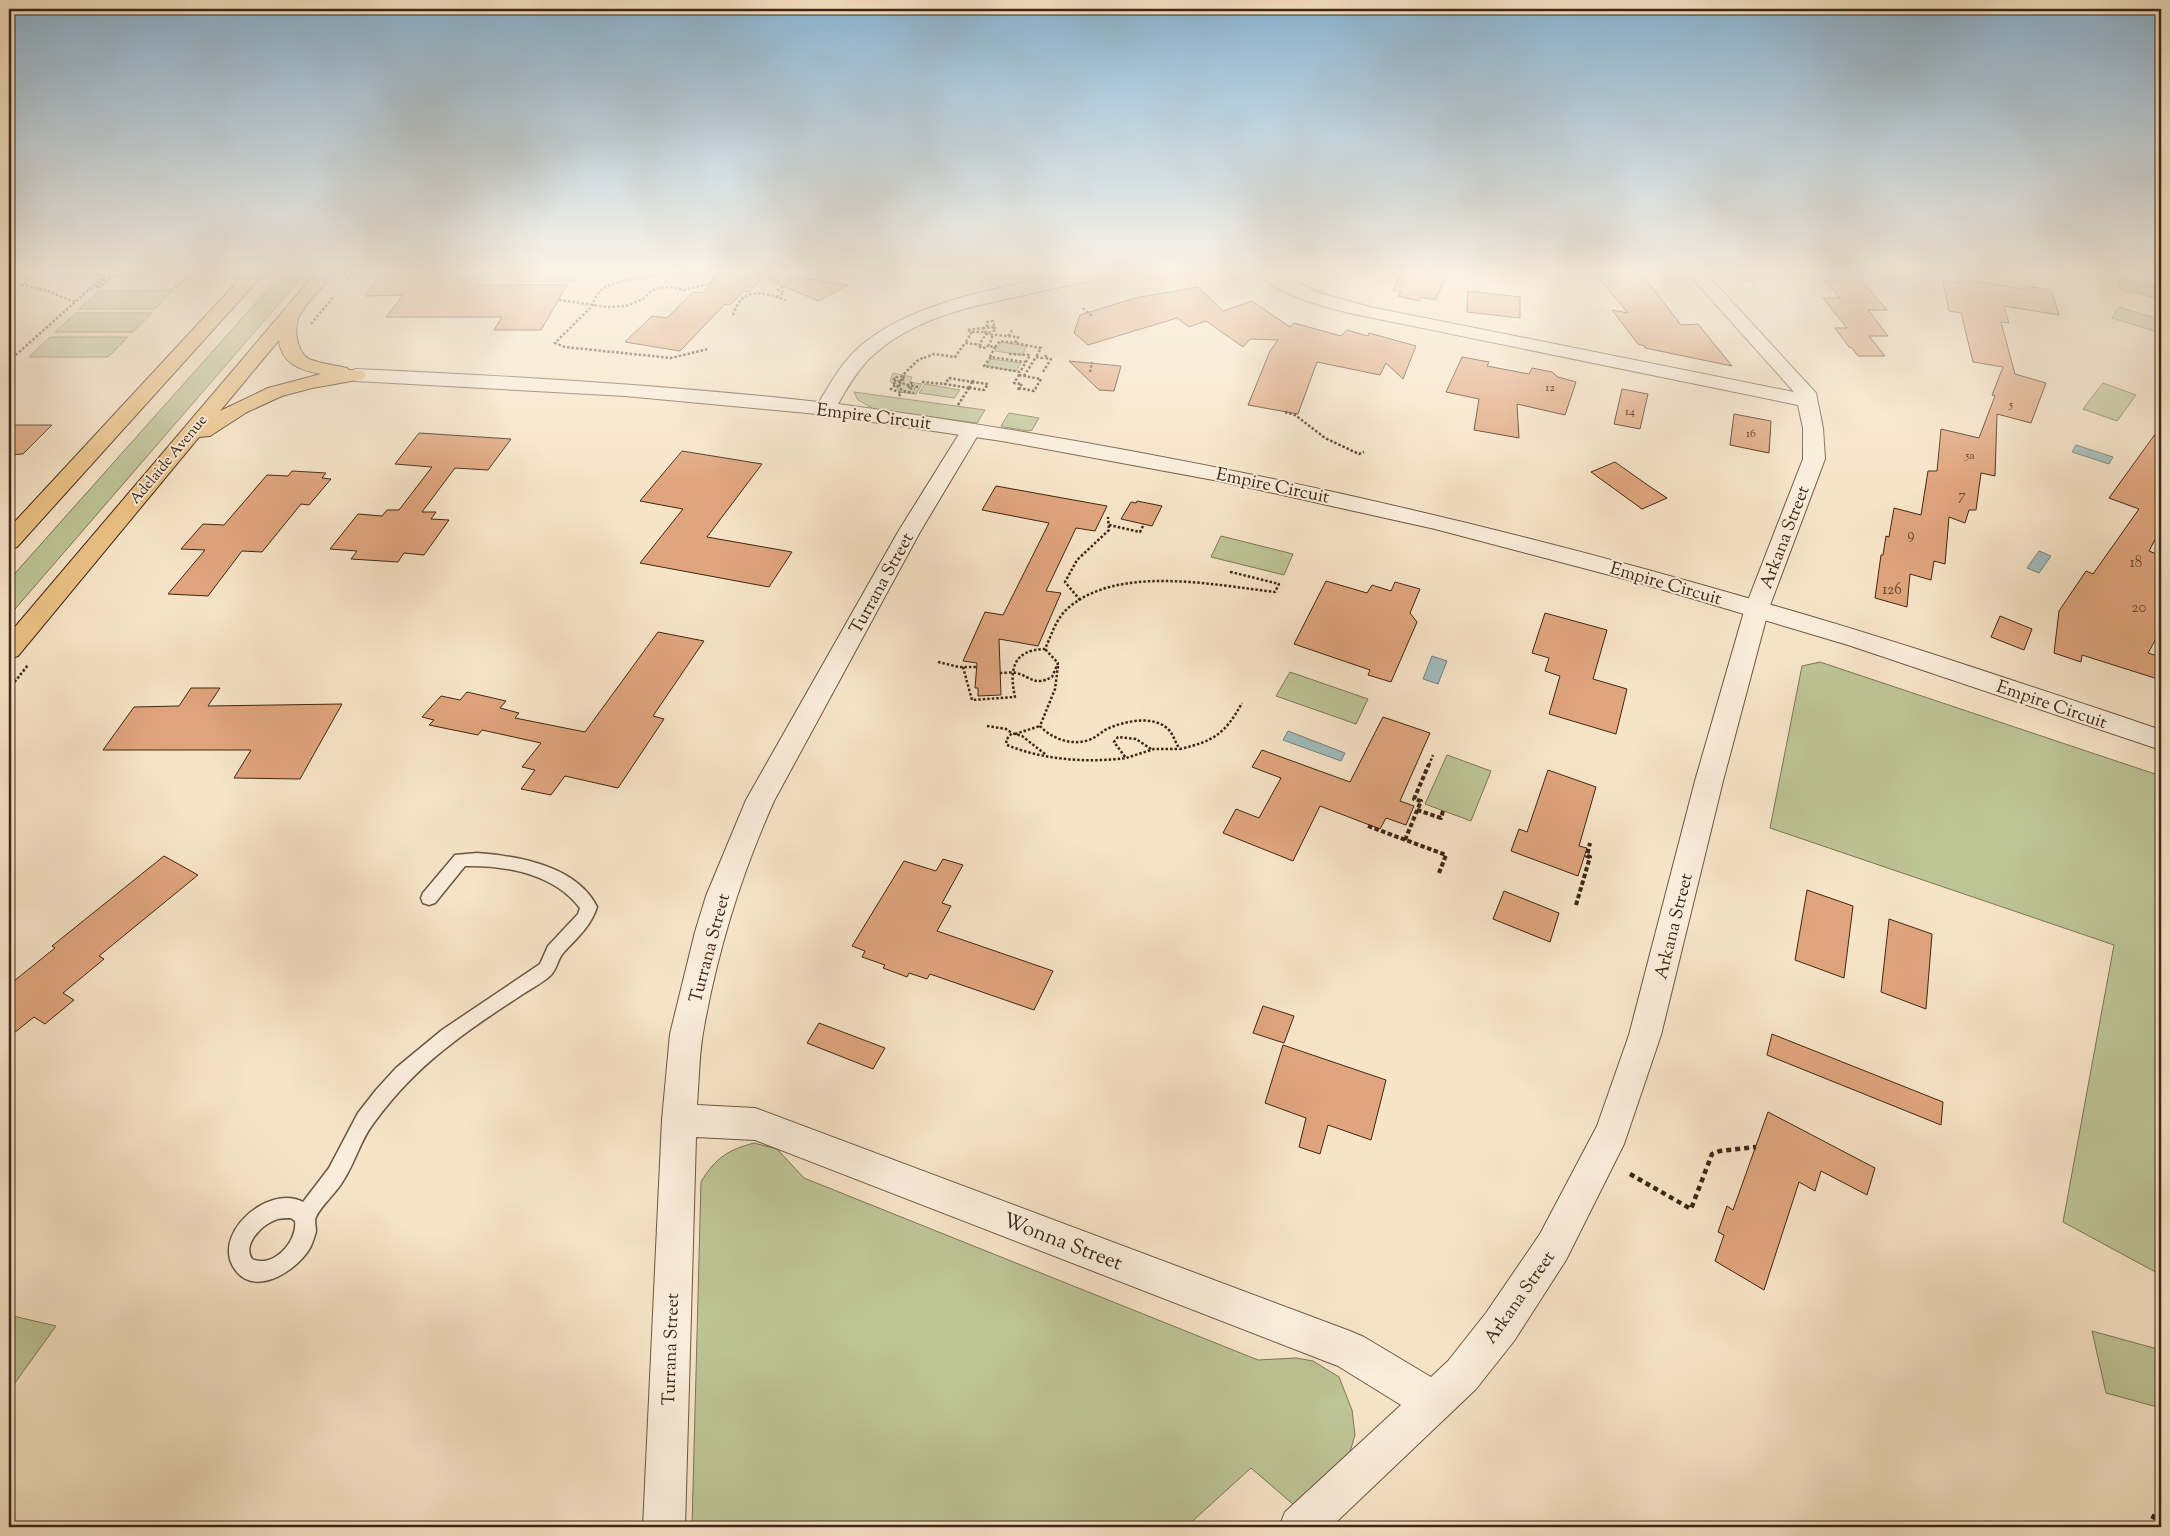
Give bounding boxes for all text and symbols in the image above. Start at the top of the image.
house number: 12 [1545,379,1555,397]
house number: 5 [2008,396,2013,414]
street label: Empire Circuit [815,398,933,438]
house number: 14 [1625,403,1635,421]
street label: Adelaide Avenue [126,411,213,509]
house number: 16 [1746,425,1756,443]
house number: 5a [1964,447,1975,465]
street label: Empire Circuit [1214,462,1332,512]
street label: Arkana Street [1754,483,1817,593]
house number: 7 [1958,486,1966,507]
house number: 9 [1907,525,1915,546]
street label: Turrana Street [844,528,921,639]
house number: 18 [2130,553,2142,574]
street label: Empire Circuit [1606,557,1724,613]
house number: 126 [1882,580,1902,601]
house number: 20 [2132,598,2147,619]
street label: Empire Circuit [1993,675,2110,737]
street label: Arkana Street [1649,871,1701,982]
street label: Turrana Street [684,891,738,1006]
street label: Wonna Street [998,1206,1126,1279]
street label: Arkana Street [1479,1246,1562,1350]
street label: Turrana Street [657,1292,687,1406]

